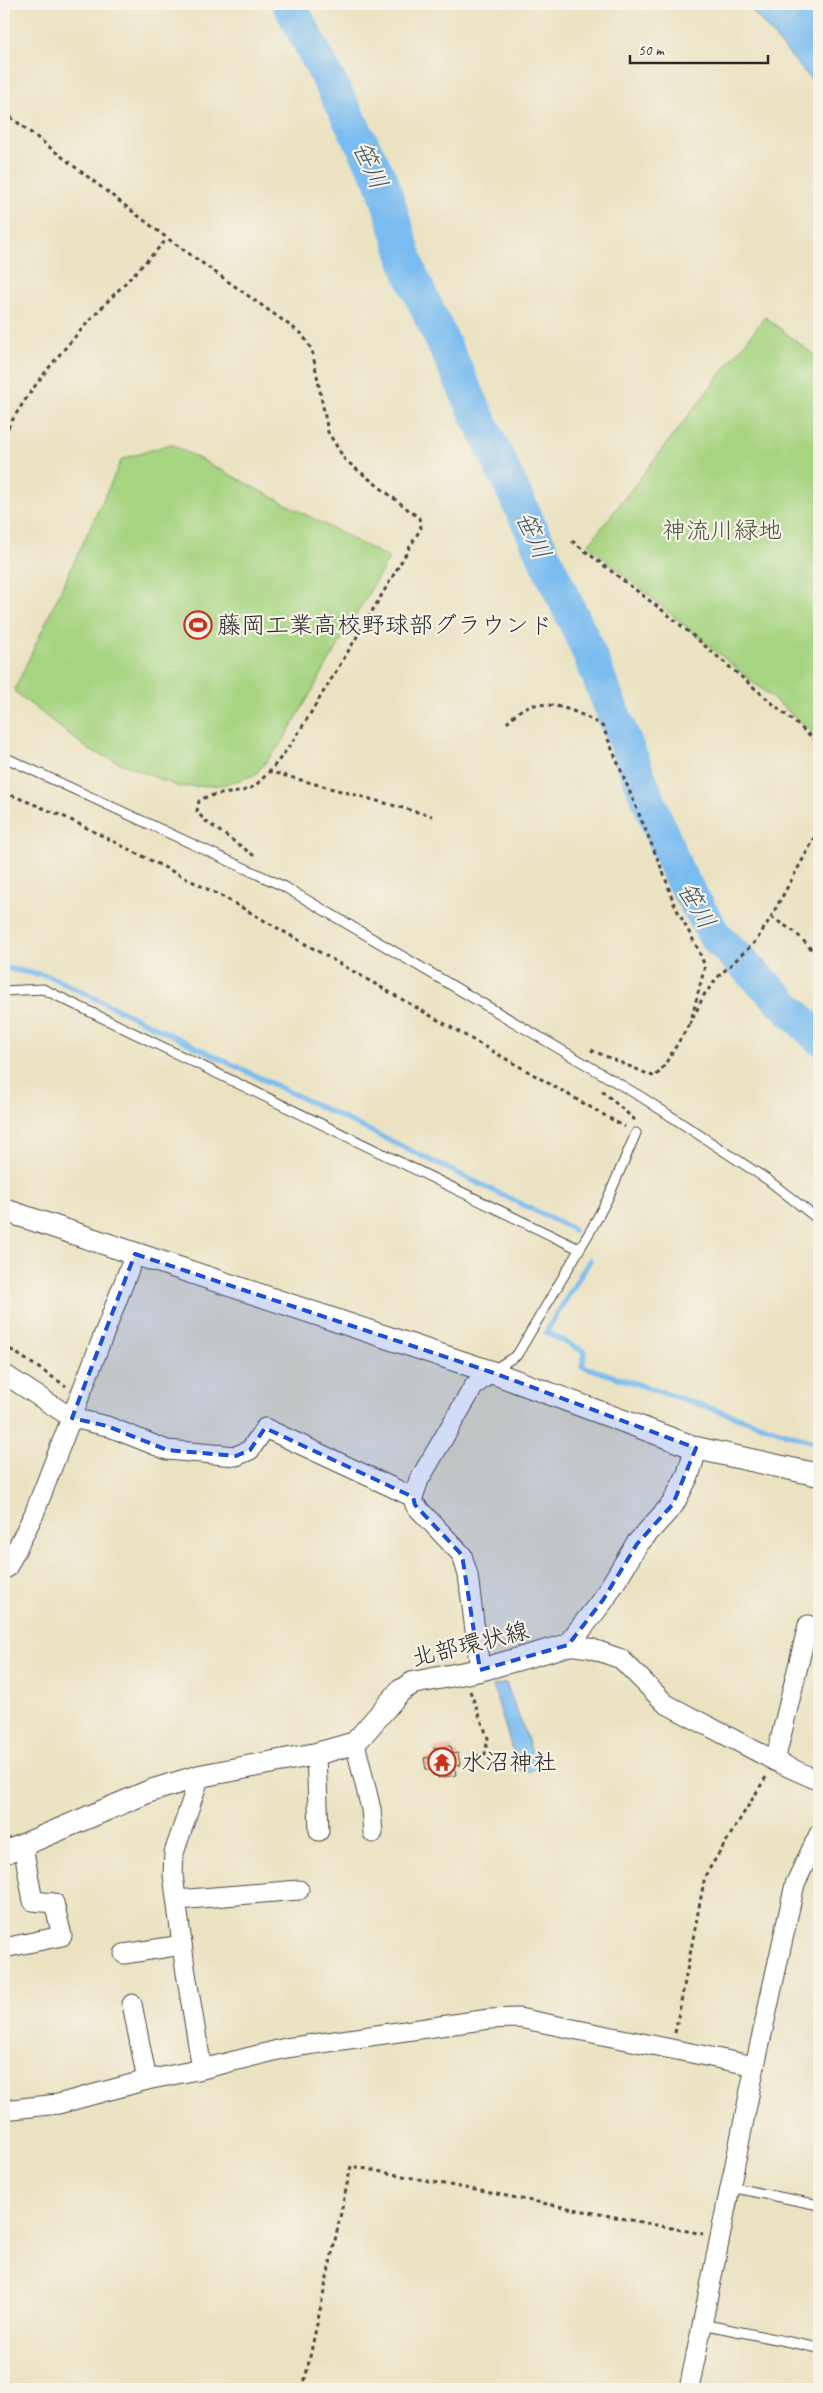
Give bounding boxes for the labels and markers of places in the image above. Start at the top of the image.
sports icon: 藤岡工業高校野球部グラウンド [183,610,213,640]
place label: 藤岡工業高校野球部グラウンド [217,610,553,640]
temple icon: 水沼神社 [427,1747,457,1777]
place label: 水沼神社 [461,1747,557,1777]

